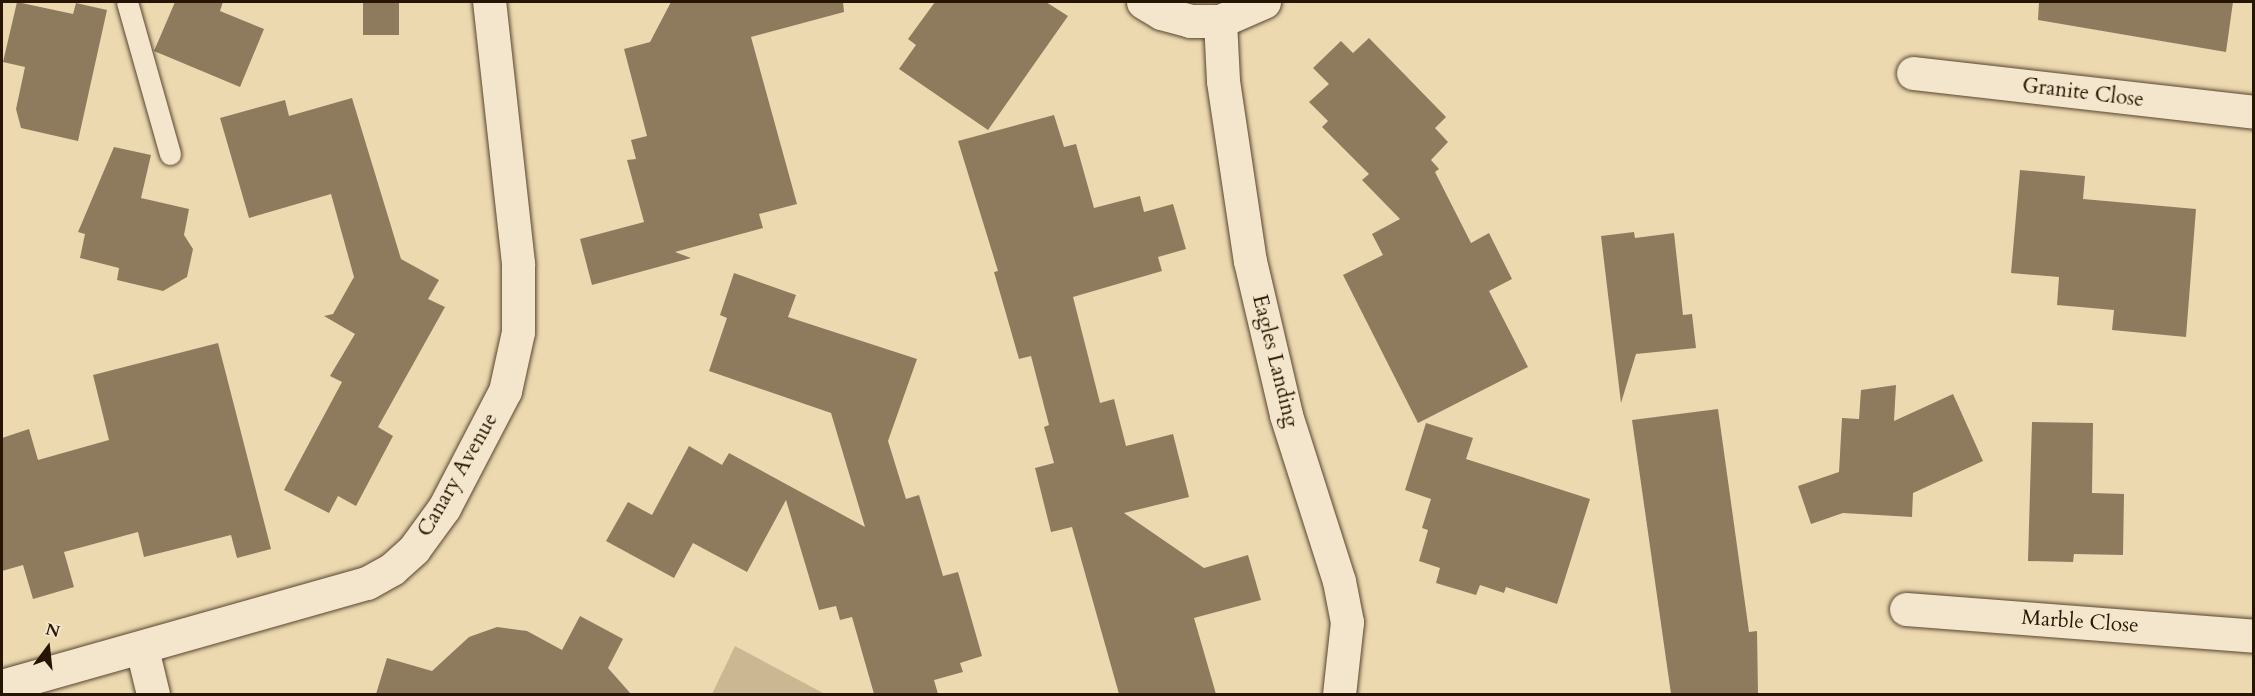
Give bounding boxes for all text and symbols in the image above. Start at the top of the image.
street label: Granite Close [2021,73,2145,113]
street label: Eagles Landing [1246,292,1304,430]
street label: Canary Avenue [412,409,504,541]
street label: Marble Close [2020,605,2140,639]
north arrow [18,618,78,678]
text: N [43,618,62,643]

